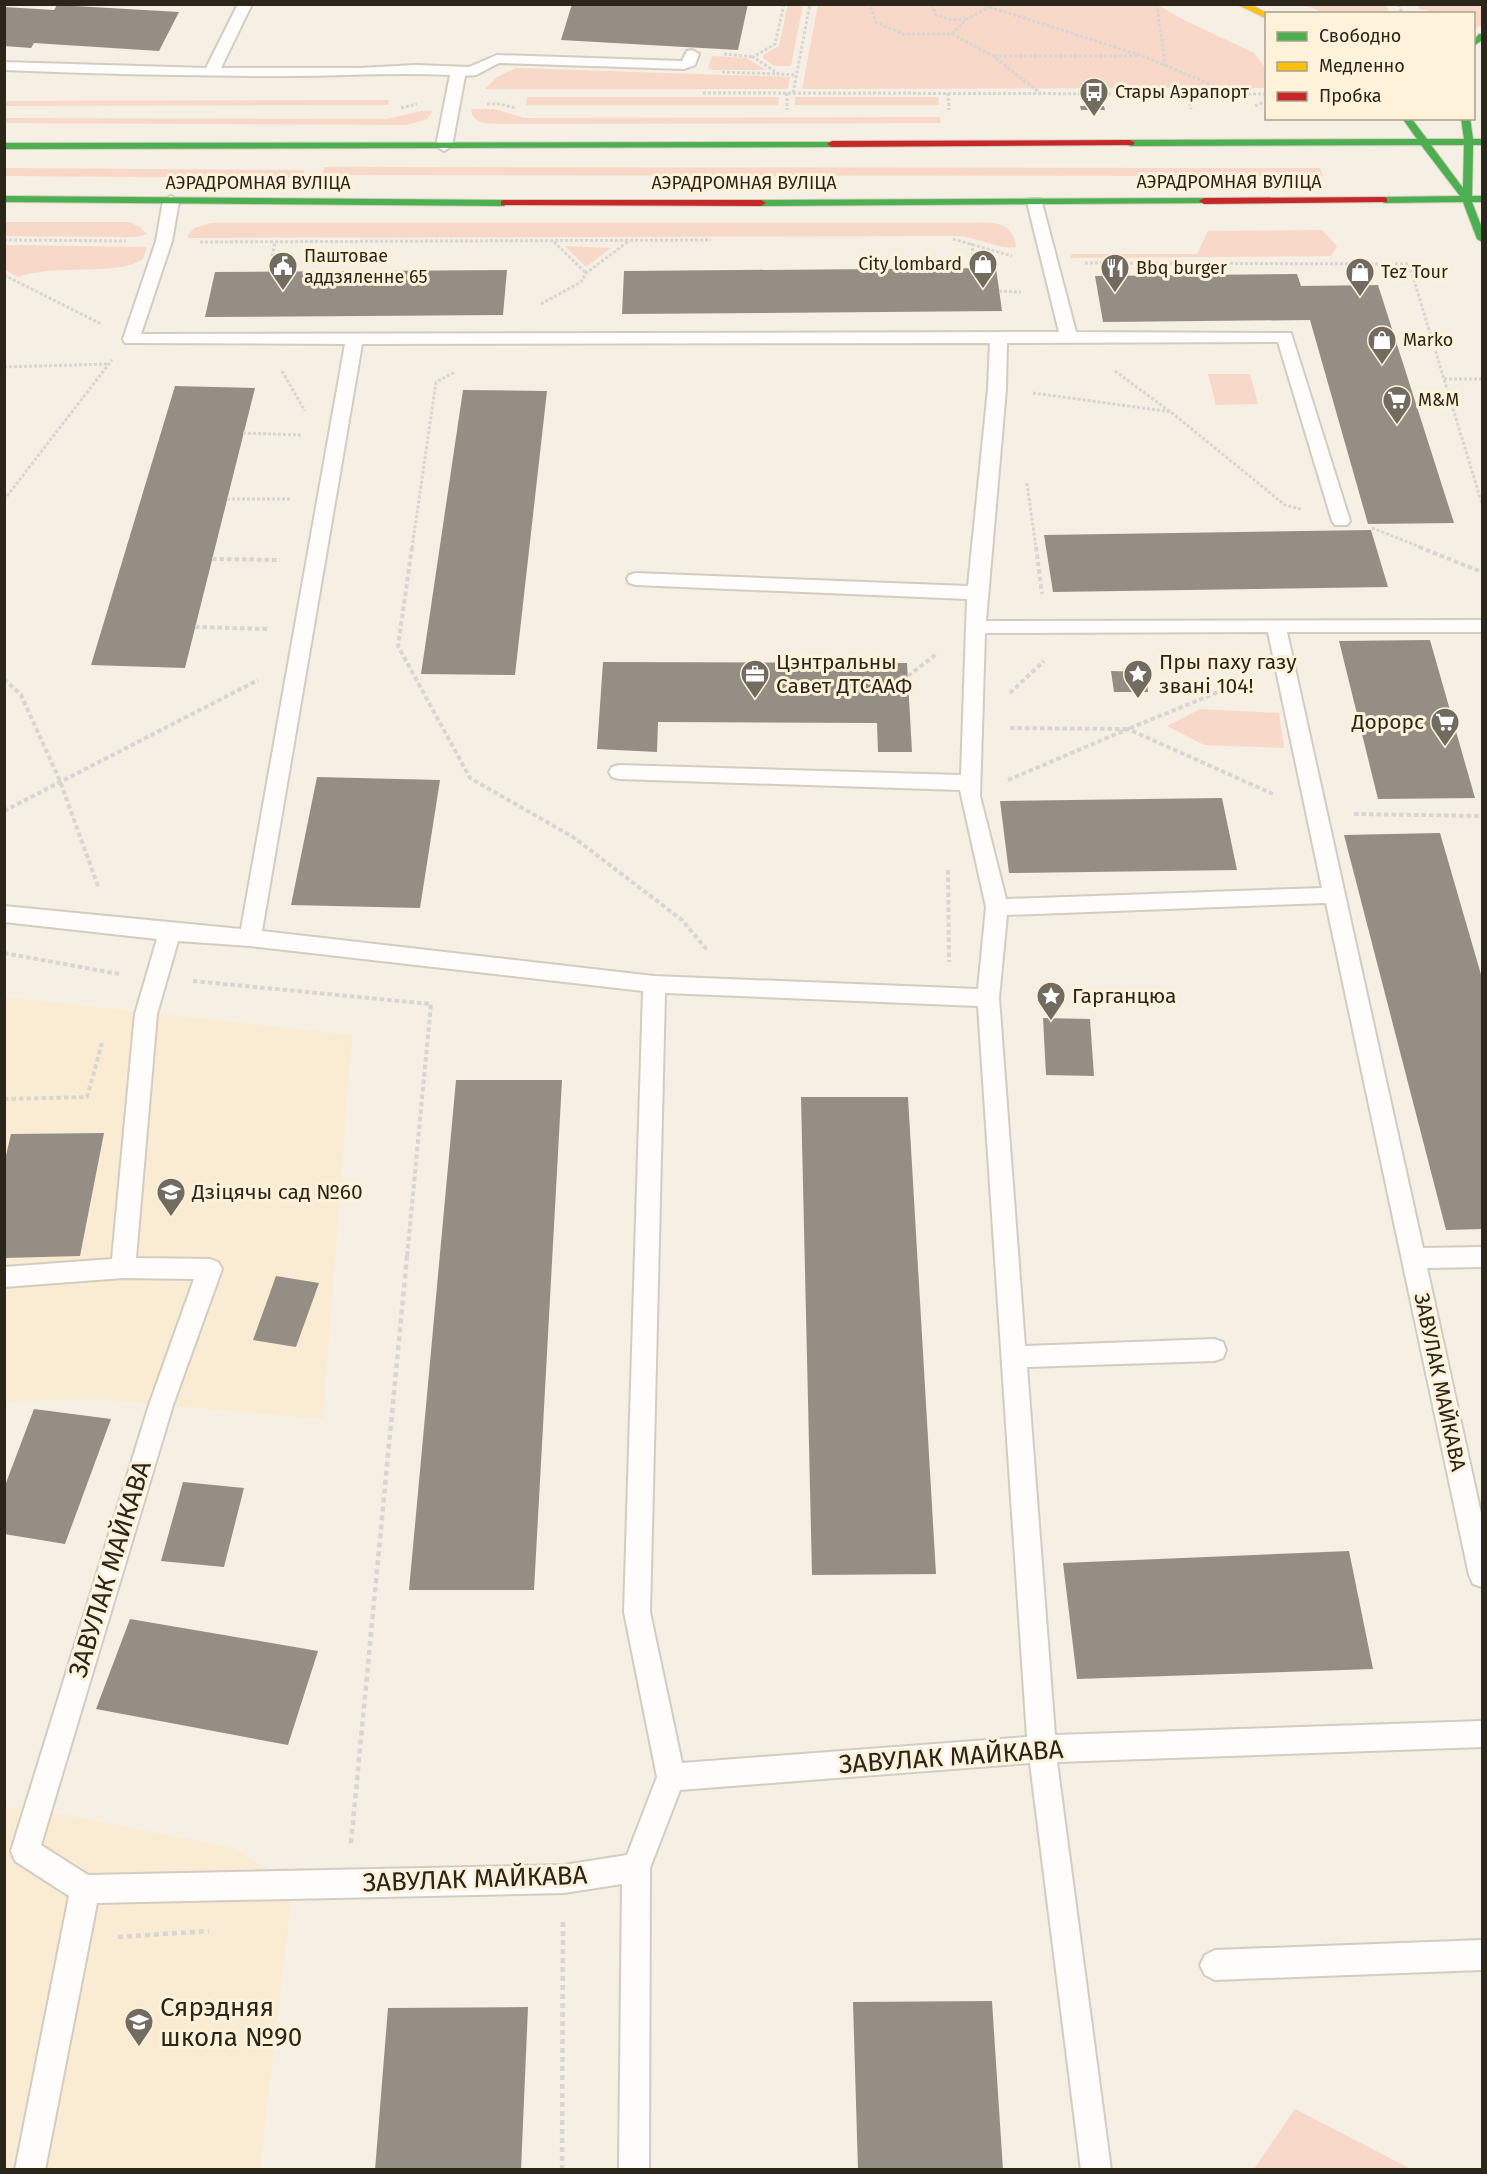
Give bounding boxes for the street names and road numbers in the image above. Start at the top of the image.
street label: АЭРАДРОМНАЯ ВУЛІЦА [1137,171,1322,193]
street label: АЭРАДРОМНАЯ ВУЛІЦА [166,172,351,194]
street label: АЭРАДРОМНАЯ ВУЛІЦА [652,172,837,194]
street label: ЗАВУЛАК МАЙКАВА [1408,1290,1472,1474]
street label: ЗАВУЛАК МАЙКАВА [62,1457,158,1681]
street label: ЗАВУЛАК МАЙКАВА [838,1734,1064,1780]
street label: ЗАВУЛАК МАЙКАВА [362,1860,588,1898]

